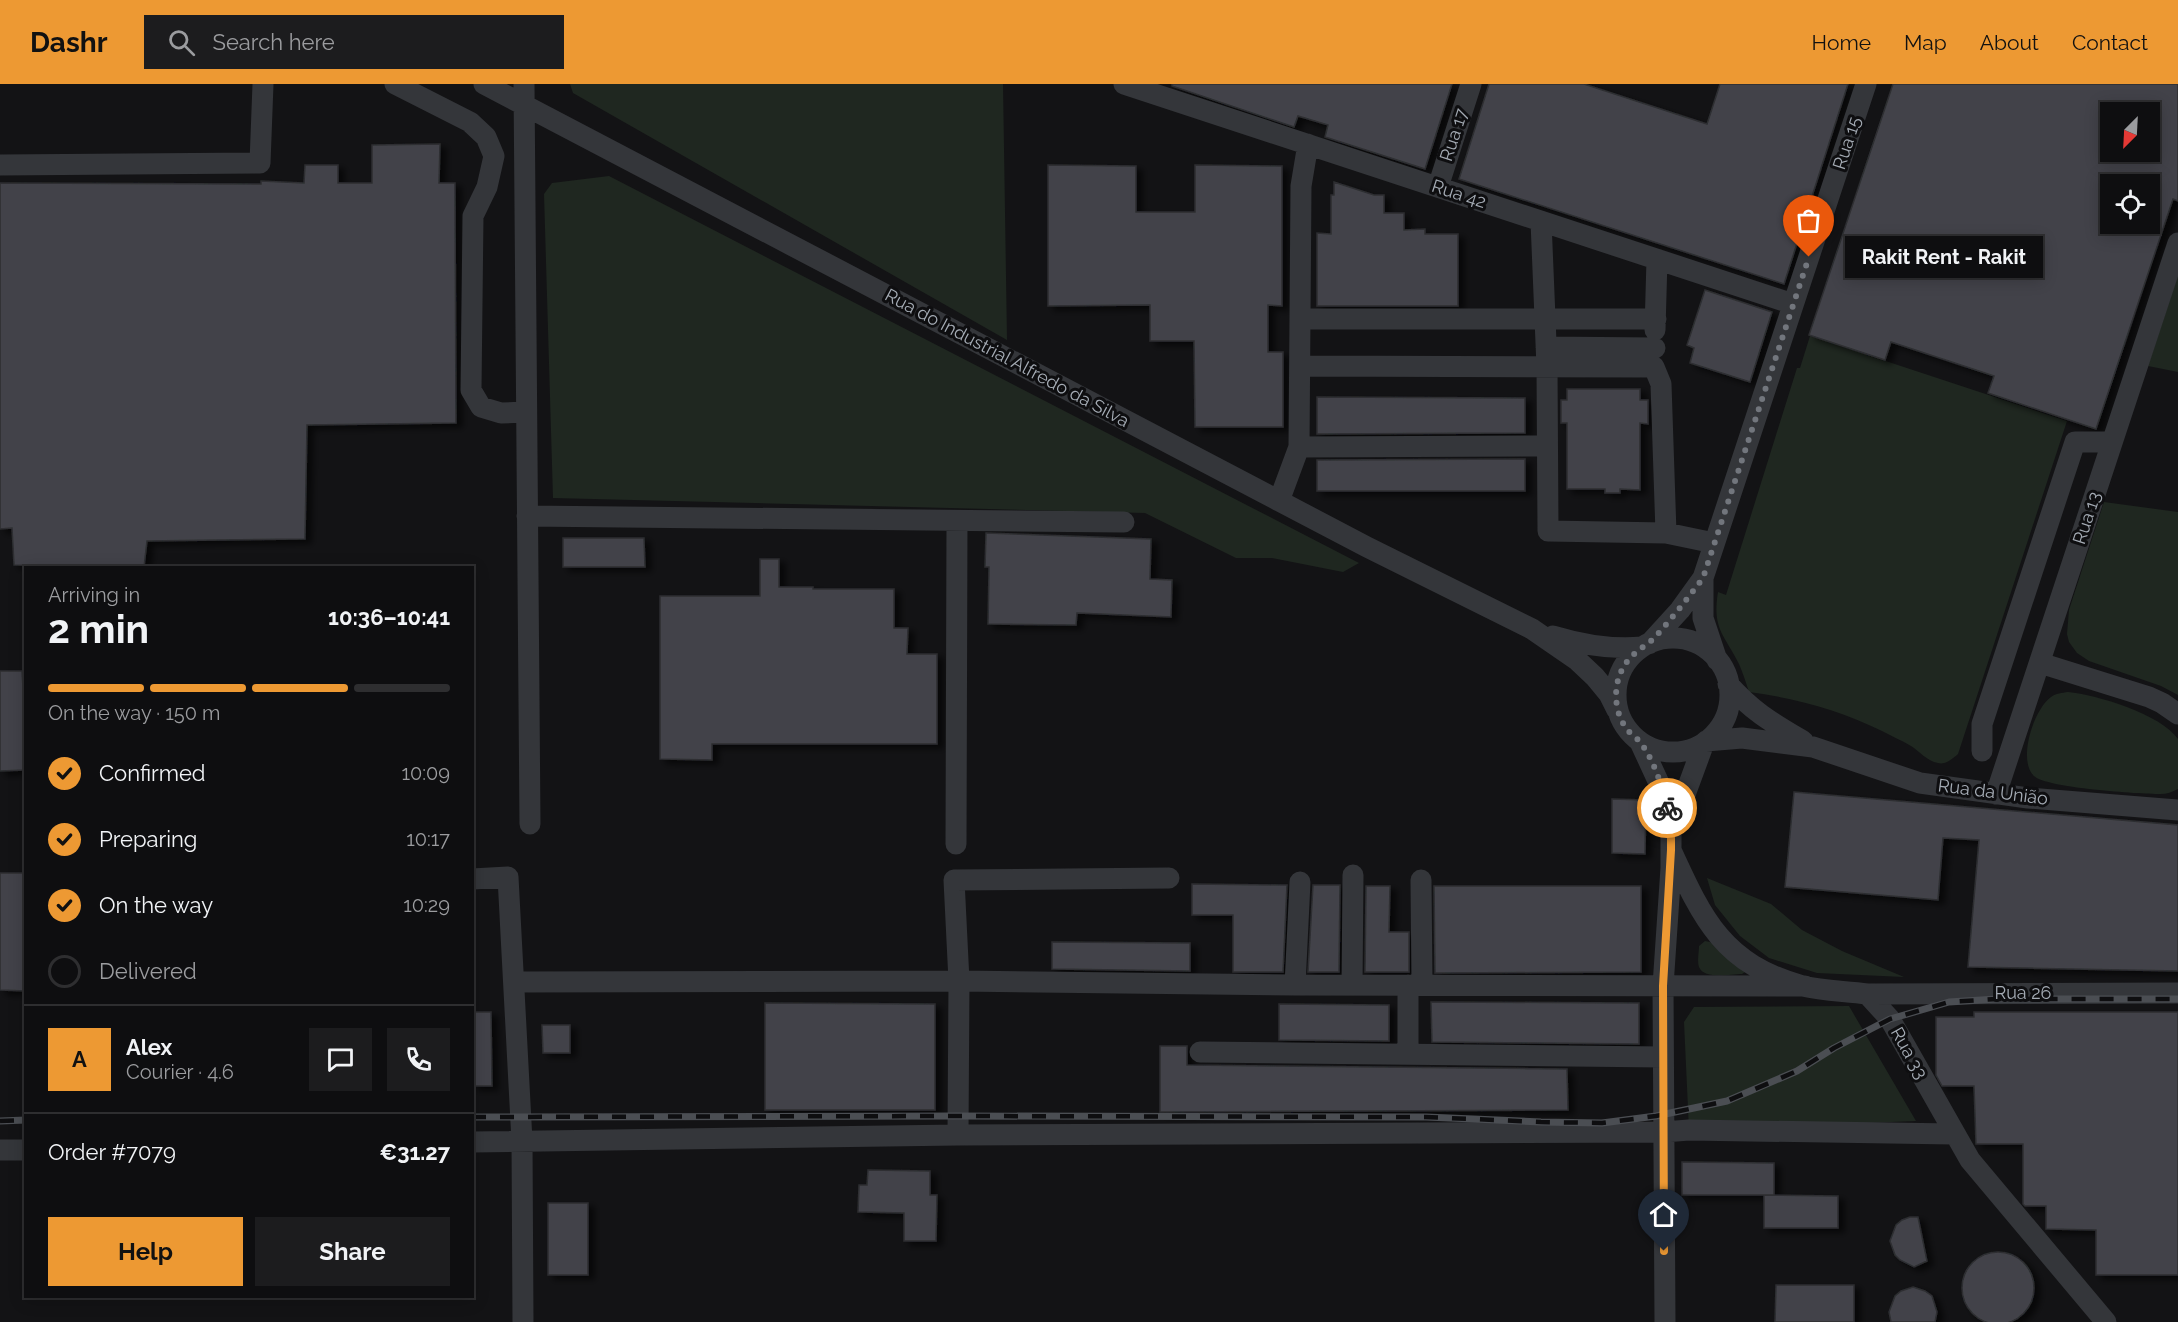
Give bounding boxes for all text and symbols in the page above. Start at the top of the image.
search box [144,15,564,69]
text: Dashr [30,26,108,59]
icon: search [165,26,198,59]
text: Search here [213,29,335,55]
text: Home [1812,30,1871,55]
text: Map [1904,30,1947,55]
text: About [1980,30,2039,55]
text: Contact [2072,30,2148,55]
north arrow [2100,102,2160,162]
map controls [2100,102,2160,234]
street label: Rua 17 [1435,106,1472,164]
street label: Rua 15 [1828,114,1865,172]
button: locate [2100,174,2160,234]
street label: Rua 42 [1429,175,1489,212]
pin [1783,195,1834,257]
icon: bag [1792,204,1825,237]
callout: Rakit Rent - Rakit [1845,236,2043,278]
text: Rakit Rent - Rakit [1862,245,2026,269]
street label: Rua do Industrial Alfredo da Silva [882,284,1133,431]
street label: Rua 13 [2068,489,2105,547]
text: Arriving in [48,583,140,607]
text: 10:36–10:41 [328,604,450,630]
text: 2 min [48,606,149,652]
text: On the way · 150 m [48,701,220,725]
icon: check [48,757,81,790]
text: Confirmed [99,760,206,786]
text: 10:09 [401,761,450,785]
street label: Rua da União [1937,774,2050,809]
courier [1637,778,1697,838]
icon: bike [1651,792,1684,825]
icon: check [48,823,81,856]
text: Preparing [99,826,197,852]
text: 10:17 [406,827,450,851]
icon: check [48,889,81,922]
text: On the way [99,892,213,918]
text: 10:29 [403,893,450,917]
text: Delivered [99,958,197,984]
street label: Rua 26 [1995,982,2052,1003]
street label: Rua 33 [1887,1023,1932,1082]
button: chat [309,1028,372,1091]
button: phone [387,1028,450,1091]
text: Alex [126,1034,172,1060]
text: A [72,1046,87,1072]
text: Courier · 4.6 [126,1060,234,1084]
text: Order #7079 [48,1139,176,1165]
text: €31.27 [380,1139,450,1165]
pin [1638,1189,1689,1251]
icon: home [1647,1198,1680,1231]
button: Help [48,1217,243,1286]
button: Share [255,1217,450,1286]

